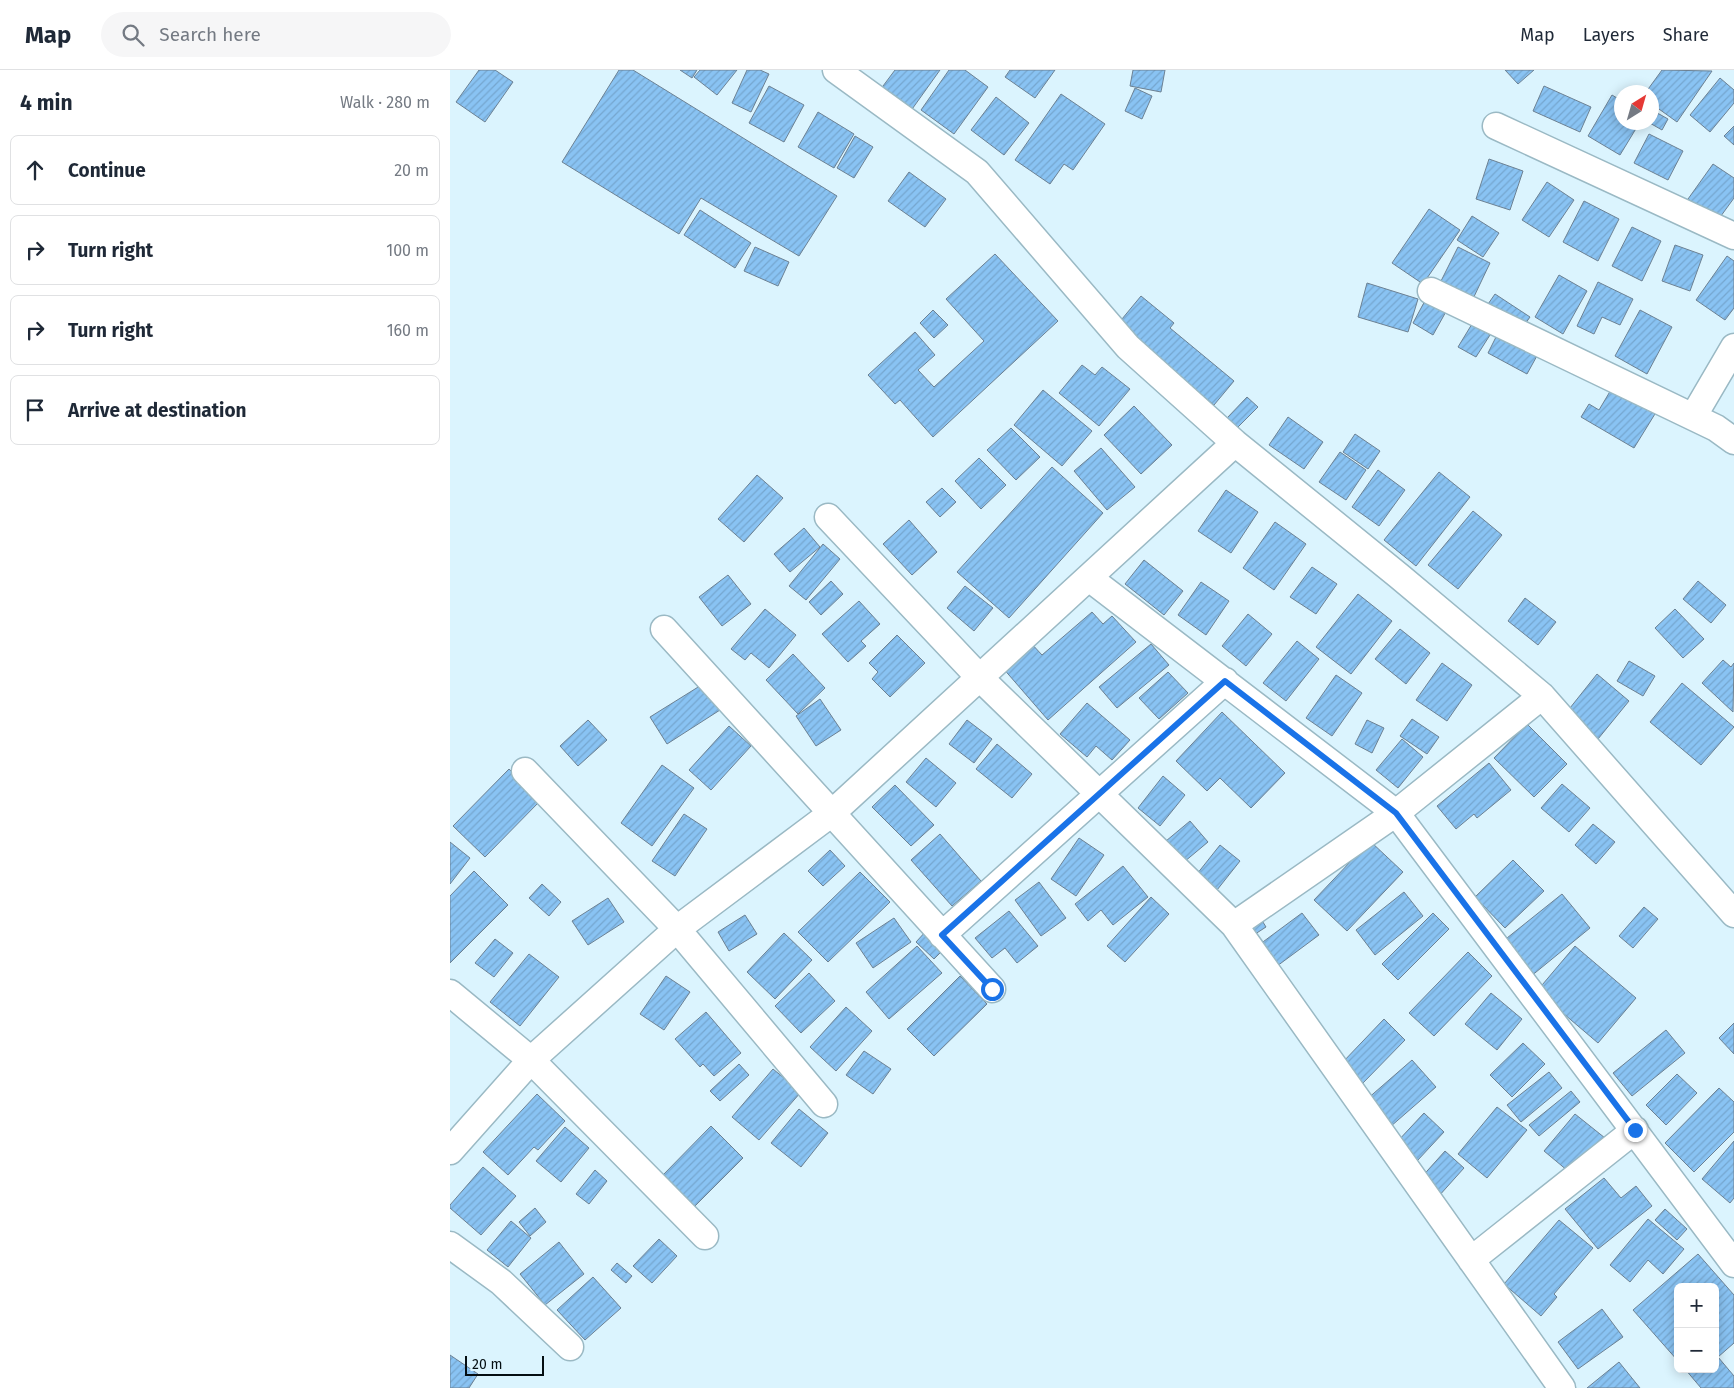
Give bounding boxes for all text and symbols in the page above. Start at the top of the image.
search box [101,12,451,57]
text: Map [25,21,71,49]
icon: search [119,21,147,49]
text: Search here [159,23,261,46]
text: Map [1520,24,1555,46]
text: Layers [1583,24,1635,46]
text: Share [1663,24,1709,46]
north arrow [1614,85,1659,130]
text: 4 min [20,90,73,116]
text: Walk · 280 m [340,93,430,112]
icon: ahead [21,156,49,184]
text: Continue [68,159,146,182]
text: 20 m [394,161,429,180]
icon: right [21,236,49,264]
text: Turn right [68,239,153,262]
text: 100 m [386,241,429,260]
icon: right [21,316,49,344]
text: Turn right [68,319,153,342]
text: 160 m [387,321,429,340]
icon: arrive [21,396,49,424]
text: Arrive at destination [68,399,247,422]
route start [981,978,1004,1001]
route end [1624,1119,1647,1142]
map controls [1674,1283,1719,1373]
button: + [1674,1283,1719,1328]
button: − [1674,1328,1719,1373]
scale bar [465,1353,544,1376]
text: 20 m [472,1356,502,1373]

